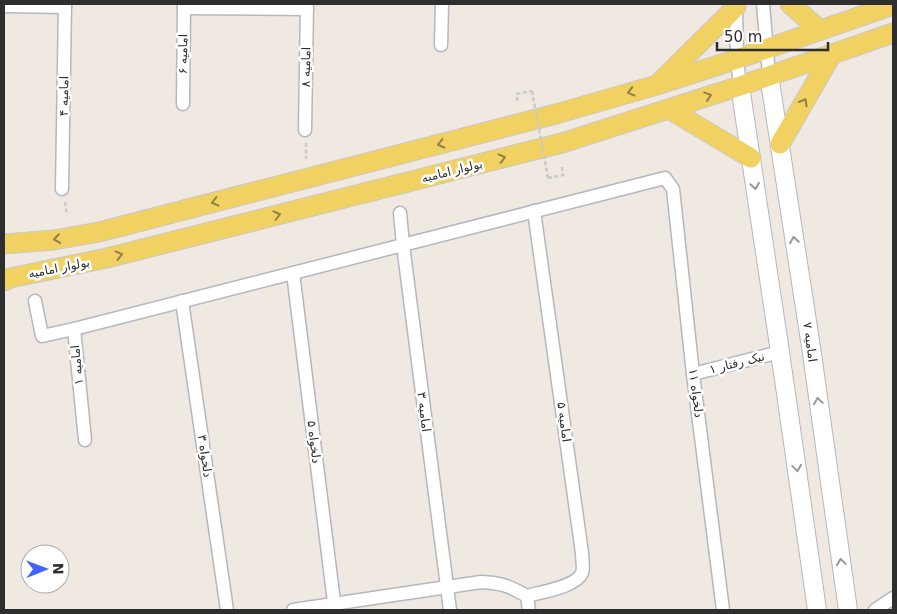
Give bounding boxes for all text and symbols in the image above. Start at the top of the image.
scale bar [717,20,828,52]
text: 50 m [724,28,762,46]
street label: امامیه ۶ [176,34,190,74]
street label: امامیه ۸ [299,47,313,87]
street label: امامیه ۴ [57,76,71,116]
one-way arrow [628,87,636,97]
one-way arrow [703,92,712,102]
one-way arrow [798,98,808,107]
one-way arrow [436,138,445,149]
one-way arrow [498,153,507,164]
street label: بولوار امامیه [420,157,484,186]
one-way arrow [750,181,760,190]
one-way arrow [211,196,220,207]
one-way arrow [272,210,281,221]
one-way arrow [53,233,61,244]
one-way arrow [790,236,800,245]
one-way arrow [115,250,124,261]
street label: بولوار امامیه [27,255,91,282]
street label: امامیه ۷ [800,321,820,363]
street label: امامیه ۱ [68,344,86,386]
street label: نیک رفتار ۱ [708,349,766,378]
street label: دلخواه ۱۱ [685,368,706,418]
street label: امامیه ۳ [415,391,433,433]
one-way arrow [814,397,824,405]
street label: امامیه ۵ [554,401,574,443]
street label: دلخواه ۵ [303,420,324,464]
street label: دلخواه ۳ [194,434,215,478]
one-way arrow [791,464,802,472]
north arrow [20,544,70,594]
one-way arrow [836,558,847,566]
text: N [50,563,66,575]

